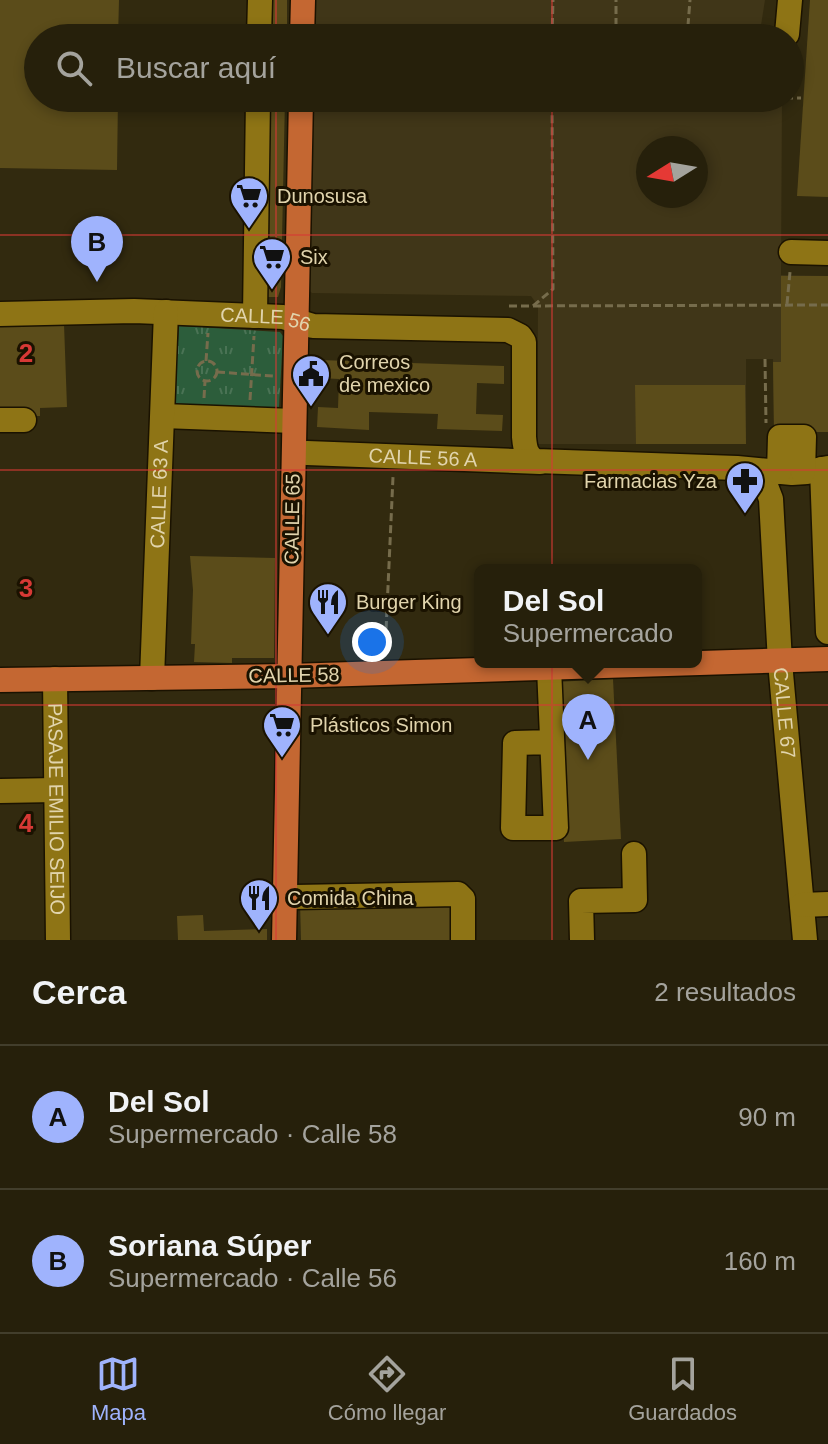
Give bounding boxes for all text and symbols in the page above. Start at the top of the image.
search box [24,24,804,112]
icon: search [52,46,96,90]
text: Buscar aquí [116,51,276,84]
north arrow [636,136,708,208]
supermarket icon: Dunosusa [228,175,270,230]
place label: Dunosusa [277,185,368,207]
pin: B [71,216,123,282]
supermarket icon: Six [251,236,293,291]
place label: Six [300,246,328,268]
street label: CALLE 56 [220,303,313,336]
text: 2 [19,338,33,368]
place label: Correos de mexico [339,351,430,396]
public building icon: Correos de mexico [290,353,332,408]
street label: CALLE 63 A [146,439,172,549]
street label: CALLE 56 A [368,444,478,471]
pharmacy icon: Farmacias Yza [724,460,766,515]
place label: Farmacias Yza [584,470,718,492]
street label: CALLE 65 [280,473,304,565]
popup [474,564,702,668]
text: 3 [19,573,33,603]
restaurant icon: Burger King [307,581,349,636]
text: Del Sol [503,584,604,617]
place label: Burger King [356,591,462,613]
text: Supermercado [503,618,673,648]
your location [352,622,392,662]
street label: CALLE 58 [248,663,340,687]
street label: CALLE 67 [770,666,800,759]
pin: A [562,694,614,760]
street label: PASAJE EMILIO SEIJO [44,703,69,915]
supermarket icon: Plásticos Simon [261,704,303,759]
place label: Plásticos Simon [310,714,452,736]
text: 4 [19,808,34,838]
restaurant icon: Comida China [238,877,280,932]
place label: Comida China [287,887,415,909]
text: Cerca [32,973,127,1011]
text: 2 resultados [654,977,796,1007]
text: Del Sol [108,1085,210,1118]
text: A [49,1102,67,1132]
text: 90 m [738,1102,796,1132]
text: Supermercado · Calle 58 [108,1119,397,1149]
text: Soriana Súper [108,1229,311,1262]
text: B [49,1246,67,1276]
text: 160 m [724,1246,796,1276]
text: Supermercado · Calle 56 [108,1263,397,1293]
tab: Mapa [91,1352,146,1426]
tab: Cómo llegar [328,1352,446,1426]
tab: Guardados [628,1352,737,1426]

